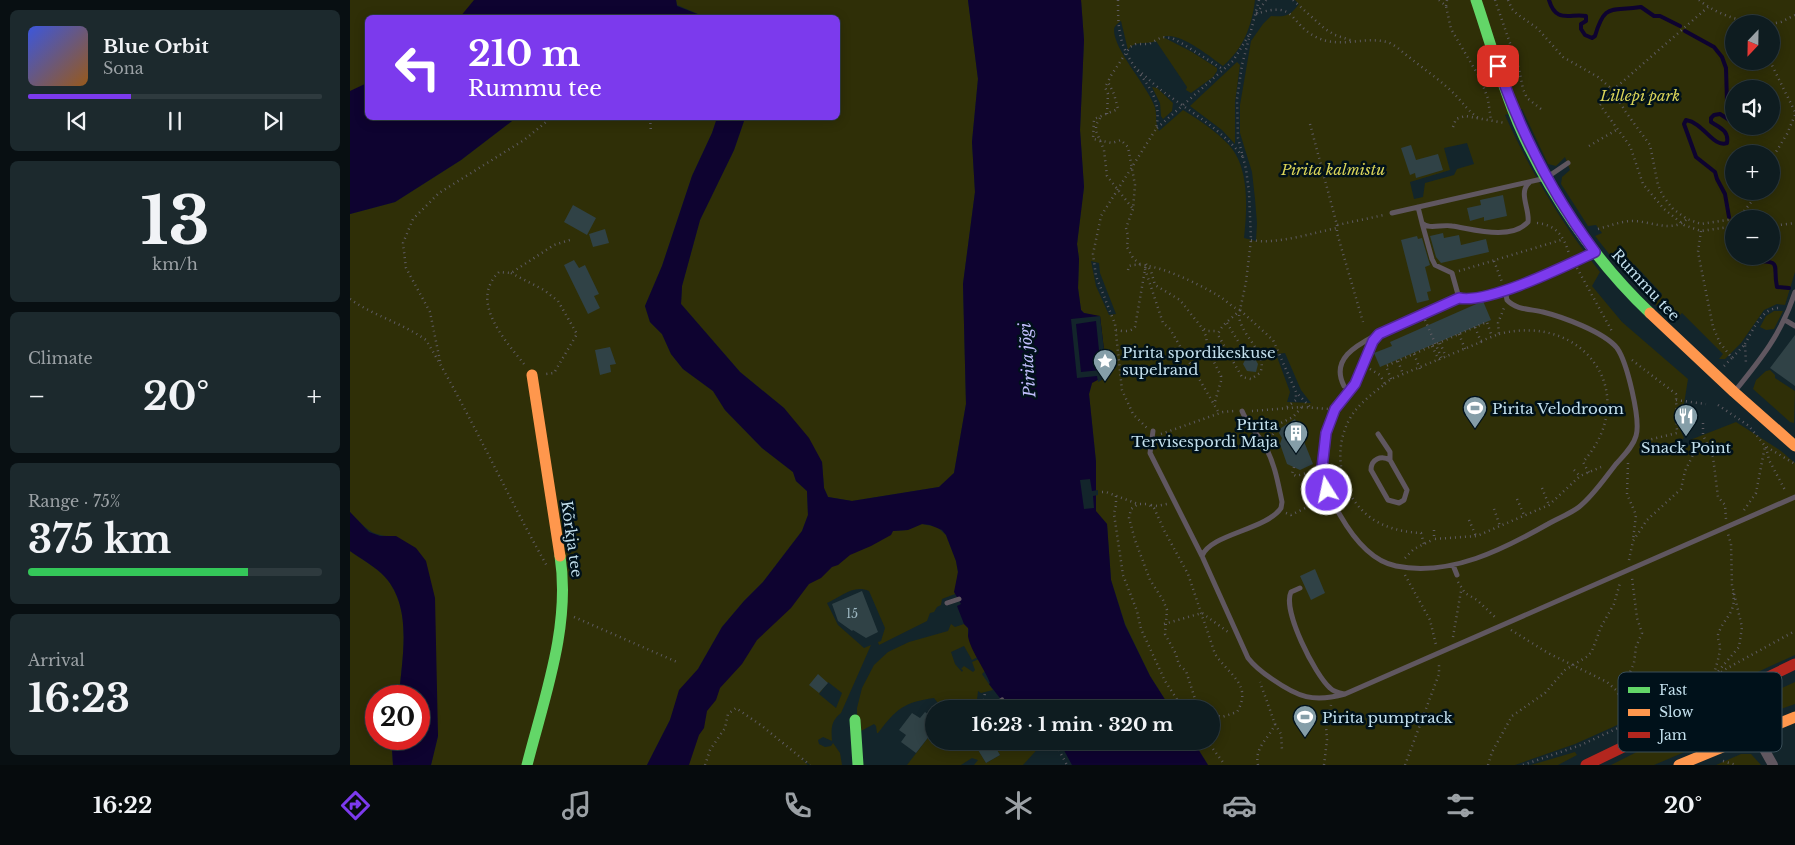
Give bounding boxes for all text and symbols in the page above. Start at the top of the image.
north arrow [1725,15,1780,70]
map controls [1725,15,1780,265]
text: 210 m [468,32,581,75]
text: Blue Orbit [103,35,209,58]
icon: left [385,35,450,100]
pin [1477,45,1519,87]
icon: arrive [1484,52,1512,80]
text: Sona [103,58,144,78]
text: Rummu tee [468,75,602,102]
button: sound [1725,80,1780,135]
park label: Lillepi park [1599,86,1680,105]
icon: previous [63,107,91,135]
icon: pause [161,107,189,135]
icon: next [259,107,287,135]
button: + [1725,145,1780,200]
park label: Pirita kalmistu [1280,160,1385,179]
text: 13 [140,181,210,262]
button: − [1725,210,1780,265]
street label: Rummu tee [1608,245,1684,325]
text: km/h [152,254,198,274]
water label: Pirita jõgi [1014,321,1040,399]
place label: Pirita spordikeskuse supelrand [1122,343,1276,379]
text: Climate [28,348,93,368]
place icon: Pirita spordikeskuse supelrand [1092,348,1118,382]
text: 20° [143,373,209,420]
text: − [28,379,46,414]
text: + [307,379,322,414]
sports icon: Pirita Velodroom [1462,395,1488,429]
place label: Pirita Velodroom [1492,399,1624,418]
restaurant icon: Snack Point [1673,403,1699,437]
place label: Pirita Tervisespordi Maja [1131,415,1279,451]
building icon: Pirita Tervisespordi Maja [1283,420,1309,454]
place label: Snack Point [1641,438,1732,457]
position arrow [1300,463,1352,515]
text: Range · 75% [28,491,121,511]
street label: Kõrkja tee [557,499,587,579]
text: 375 km [28,516,171,563]
house number: 15 [846,606,858,621]
text: Arrival [28,650,85,670]
legend [1618,672,1782,752]
text: 16:23 [28,675,130,722]
text: Fast [1659,681,1688,699]
speed limit sign: 20 [365,685,430,750]
text: Slow [1659,703,1693,721]
sports icon: Pirita pumptrack [1292,704,1318,738]
place label: Pirita pumptrack [1322,708,1454,727]
text: 16:23 · 1 min · 320 m [972,713,1173,736]
text: Jam [1657,726,1687,744]
icon: directions [338,788,373,823]
icon: music [559,788,594,823]
icon: phone [780,788,815,823]
icon: climate [1001,788,1036,823]
icon: car [1222,788,1257,823]
icon: filters [1443,788,1478,823]
text: 16:22 [93,792,152,819]
text: 20° [1664,792,1702,819]

